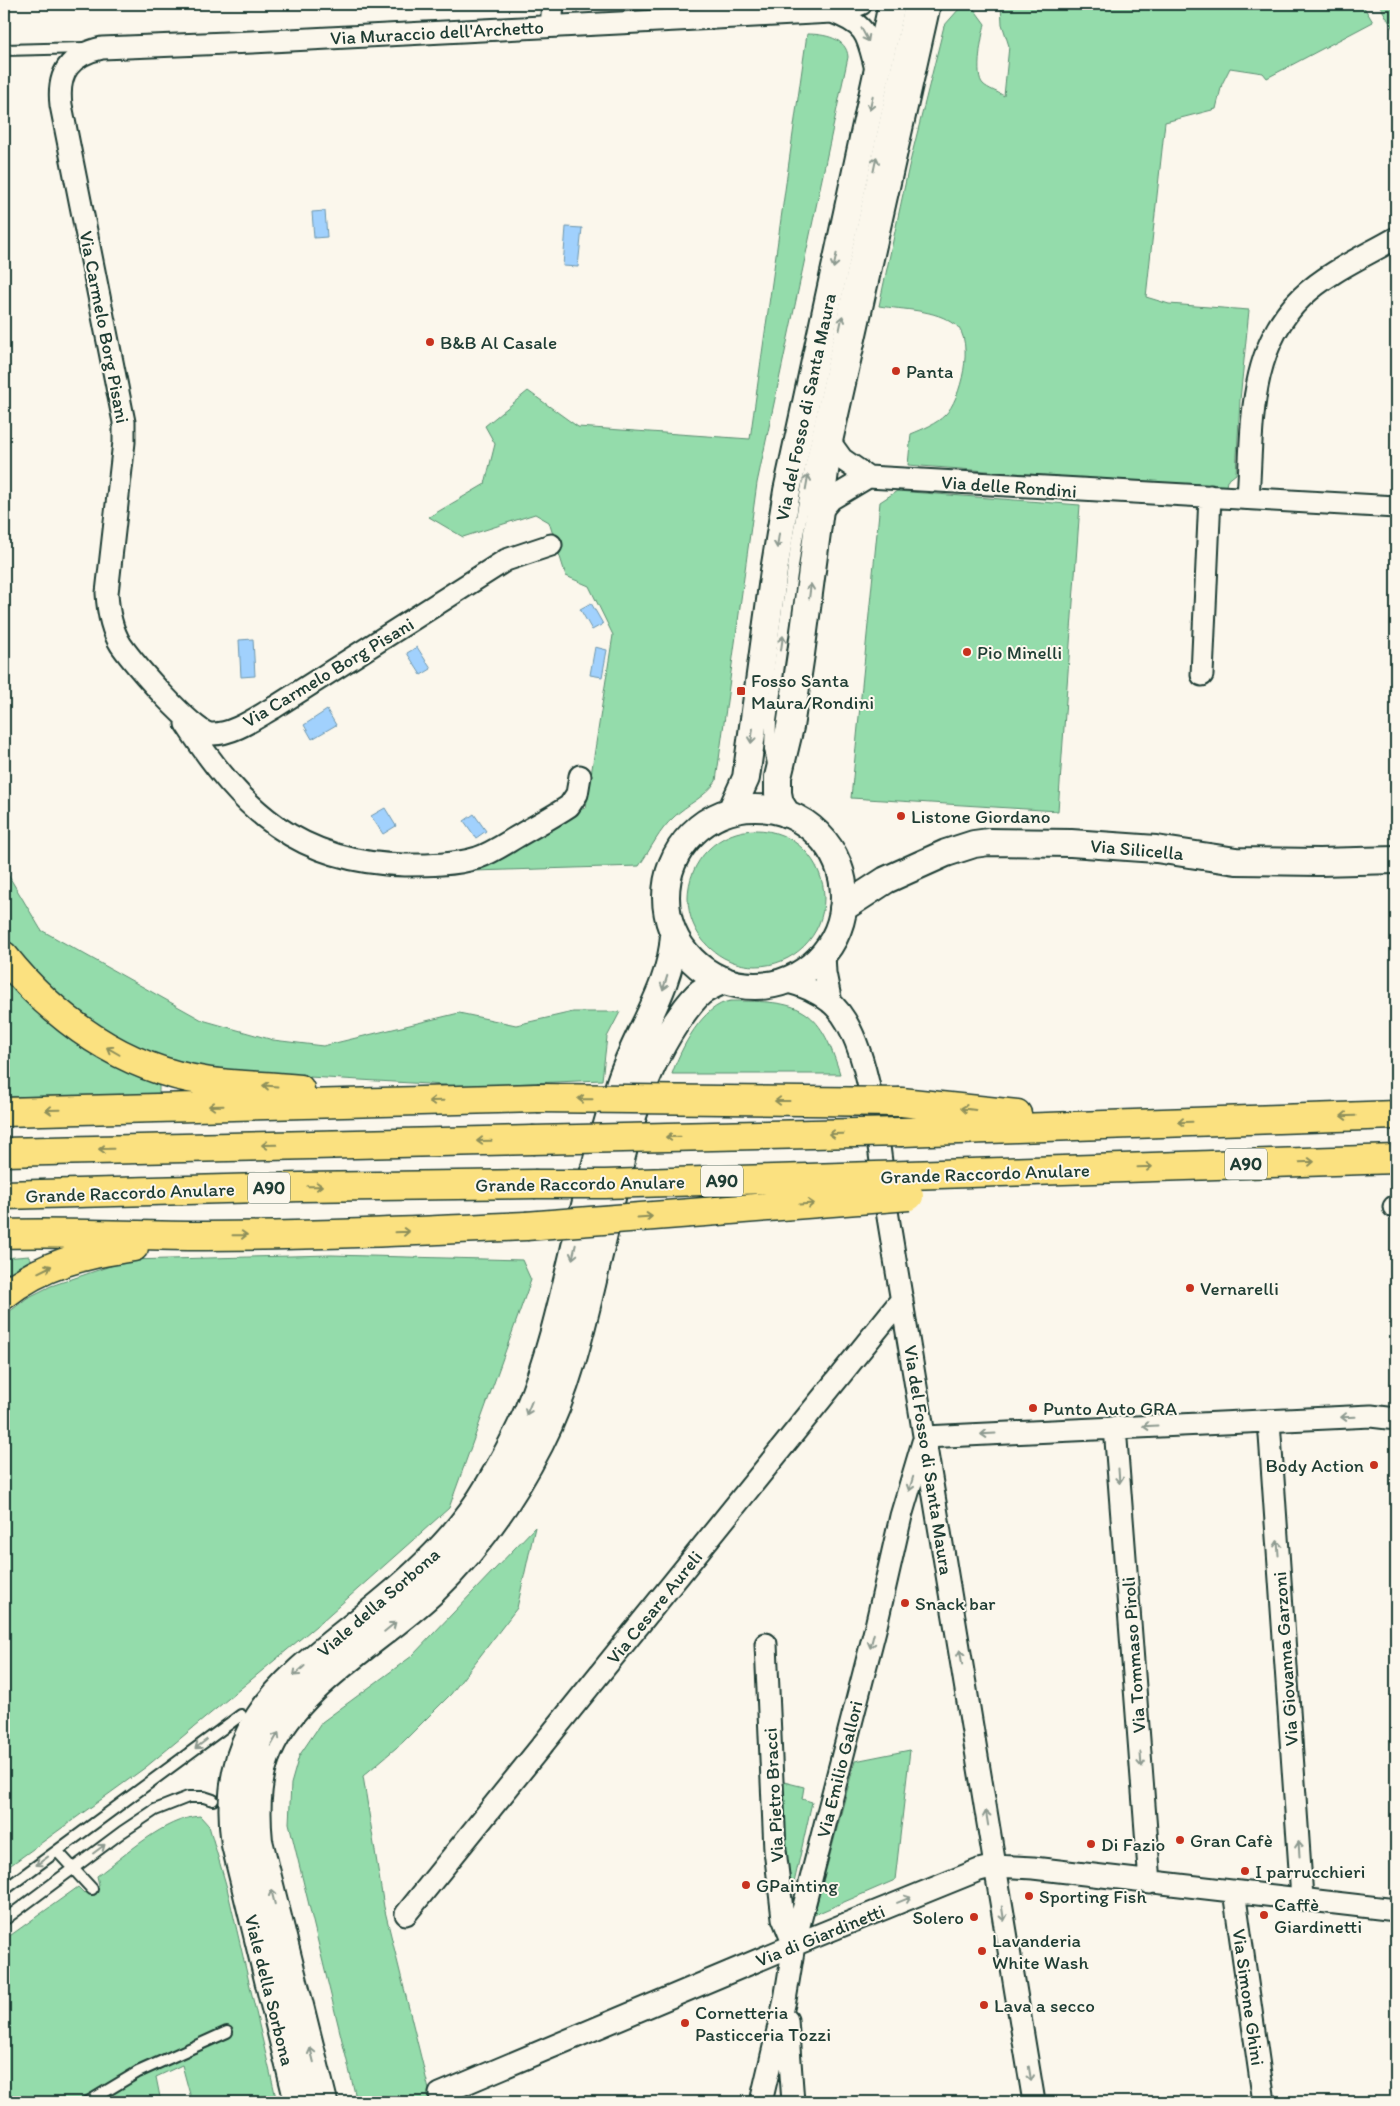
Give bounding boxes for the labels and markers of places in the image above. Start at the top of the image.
place label: B&B Al Casale [440,331,557,354]
marker: B&B Al Casale [424,336,436,348]
place label: Panta [906,360,953,383]
marker: Panta [890,365,902,377]
place label: Pio Minelli [977,641,1062,664]
marker: Pio Minelli [961,646,973,658]
place label: Fosso Santa Maura/Rondini [751,669,874,714]
marker: Fosso Santa Maura/Rondini [735,685,747,697]
place label: Listone Giordano [911,805,1051,828]
marker: Listone Giordano [895,810,907,822]
place label: Vernarelli [1200,1277,1279,1300]
marker: Vernarelli [1184,1282,1196,1294]
place label: Punto Auto GRA [1043,1397,1177,1420]
marker: Punto Auto GRA [1027,1402,1039,1414]
place label: Body Action [1265,1454,1364,1477]
marker: Body Action [1368,1459,1380,1471]
place label: Snack bar [915,1592,996,1615]
marker: Snack bar [899,1597,911,1609]
place label: Gran Cafè [1190,1829,1273,1852]
place label: Di Fazio [1101,1833,1165,1856]
marker: Gran Cafè [1174,1834,1186,1846]
marker: Di Fazio [1085,1838,1097,1850]
place label: I parrucchieri [1255,1860,1365,1883]
marker: I parrucchieri [1239,1865,1251,1877]
place label: GPainting [756,1874,838,1897]
marker: GPainting [740,1879,752,1891]
place label: Sporting Fish [1039,1885,1147,1908]
marker: Sporting Fish [1023,1890,1035,1902]
place label: Caffè Giardinetti [1274,1893,1362,1938]
place label: Solero [912,1906,964,1929]
marker: Caffè Giardinetti [1258,1909,1270,1921]
marker: Solero [968,1911,980,1923]
place label: Lavanderia White Wash [992,1929,1089,1974]
marker: Lavanderia White Wash [976,1945,988,1957]
place label: Lava a secco [994,1994,1095,2017]
marker: Lava a secco [978,1999,990,2011]
place label: Cornetteria Pasticceria Tozzi [695,2001,831,2046]
marker: Cornetteria Pasticceria Tozzi [679,2017,691,2029]

